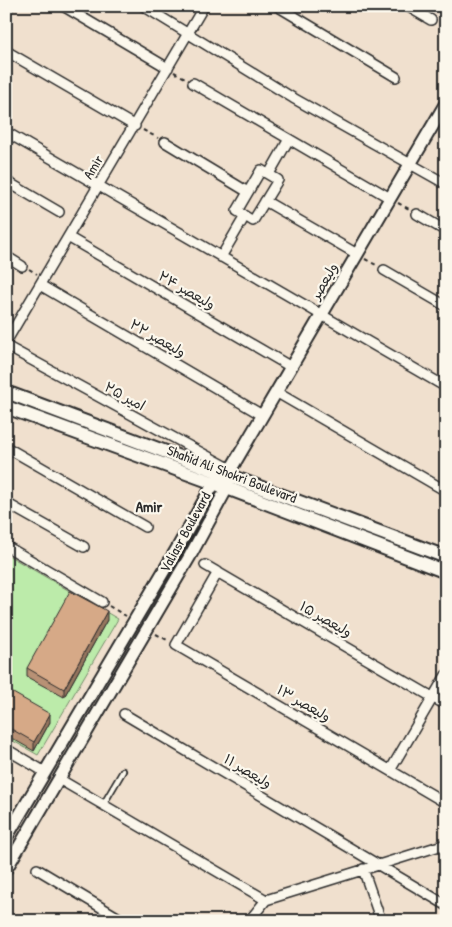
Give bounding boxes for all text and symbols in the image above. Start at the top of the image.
street label: Amir [78,151,107,182]
street label: ولیعصر [305,259,342,303]
street label: ولیعصر ۲۴ [155,266,219,313]
street label: ولیعصر ۲۲ [127,314,190,361]
street label: امیر ۲۵ [101,377,149,415]
street label: Shahid Ali Shokri Boulevard [165,440,300,507]
street label: Valiasr Boulevard [155,488,215,575]
district label: Amir [136,496,163,517]
street label: ولیعصر ۱۵ [297,596,356,641]
street label: ولیعصر ۱۳ [274,680,335,726]
street label: ولیعصر ۱۱ [221,749,276,792]

